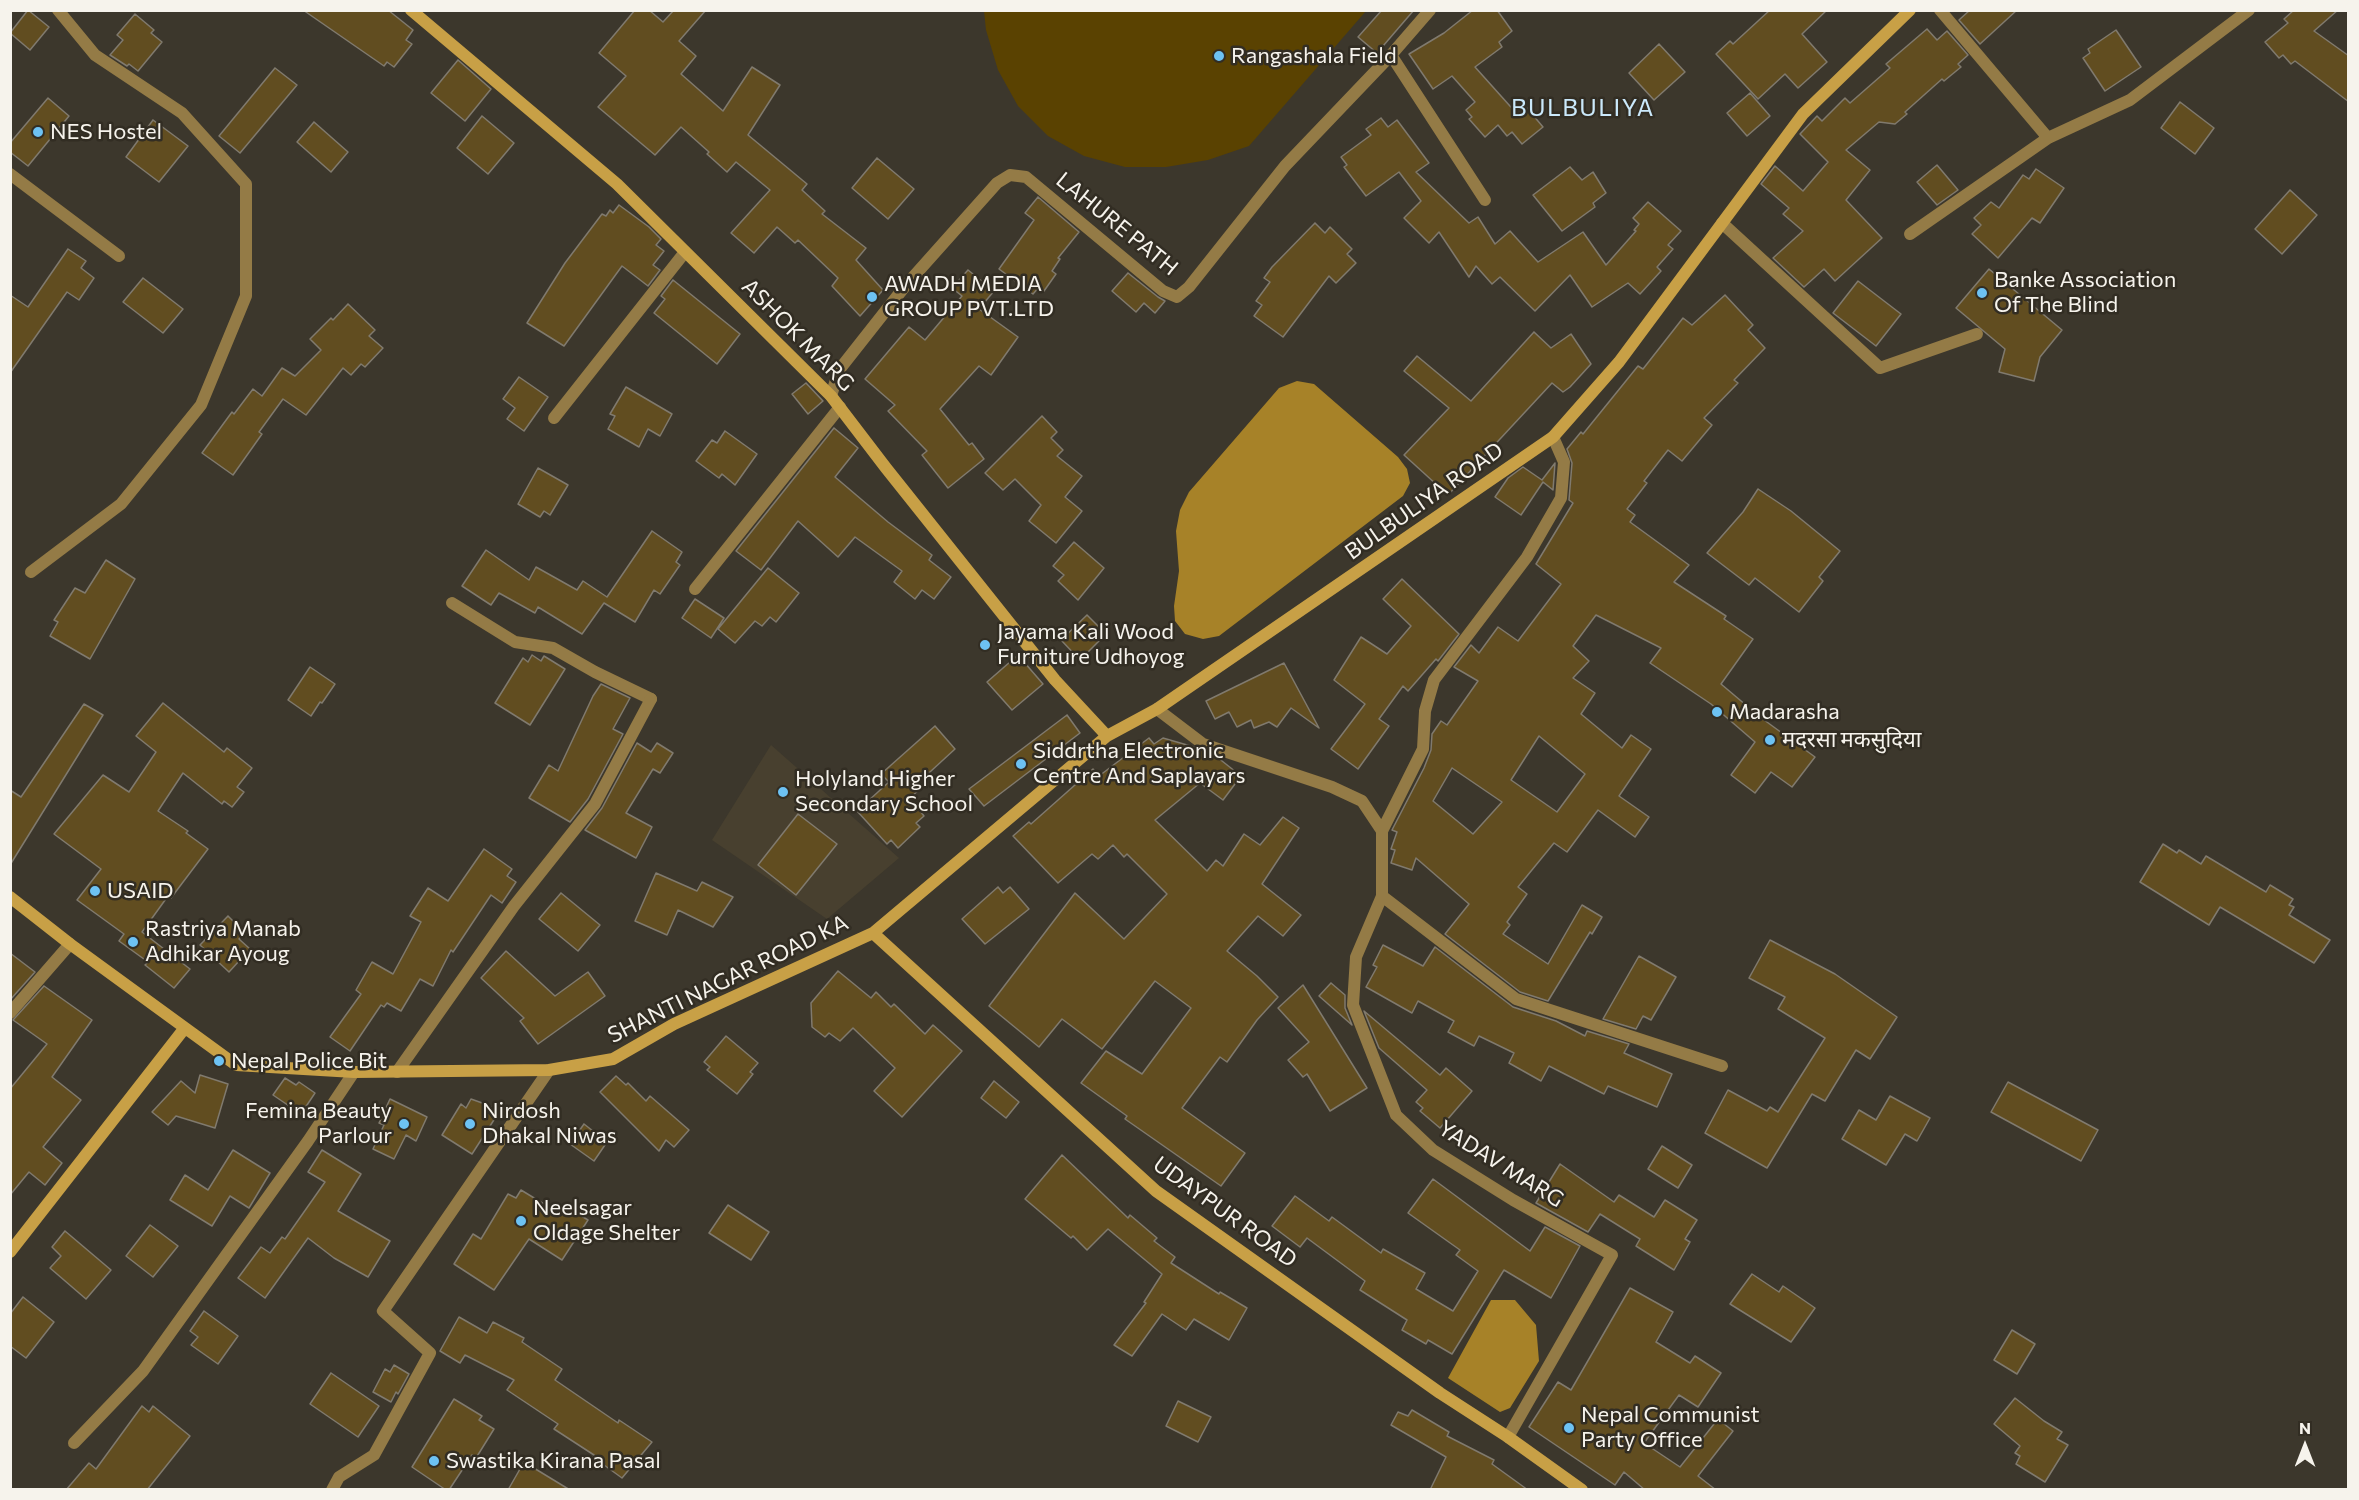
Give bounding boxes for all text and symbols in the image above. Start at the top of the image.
place label: Rangashala Field [1231,43,1397,69]
marker: Rangashala Field [1212,49,1226,63]
district label: BULBULIYA [1511,94,1655,122]
place label: NES Hostel [50,119,162,145]
marker: NES Hostel [31,125,45,139]
street label: LAHURE PATH [1051,167,1183,281]
place label: Banke Association Of The Blind [1994,267,2176,318]
place label: AWADH MEDIA GROUP PVT.LTD [884,271,1054,322]
street label: ASHOK MARG [736,273,860,397]
marker: Banke Association Of The Blind [1975,286,1989,300]
marker: AWADH MEDIA GROUP PVT.LTD [865,290,879,304]
street label: BULBULIYA ROAD [1340,437,1508,565]
place label: Jayama Kali Wood Furniture Udhoyog [997,619,1184,670]
marker: Jayama Kali Wood Furniture Udhoyog [978,638,992,652]
place label: Madarasha [1729,699,1840,725]
marker: Madarasha [1710,705,1724,719]
place label: मदरसा मकसुदिया [1782,727,1921,753]
marker: मदरसा मकसुदिया [1763,733,1777,747]
place label: Siddrtha Electronic Centre And Saplayars [1033,738,1246,790]
marker: Siddrtha Electronic Centre And Saplayars [1014,757,1028,771]
place label: Holyland Higher Secondary School [795,766,973,818]
marker: Holyland Higher Secondary School [776,785,790,799]
place label: USAID [107,878,174,904]
marker: USAID [88,884,102,898]
street label: SHANTI NAGAR ROAD KA [603,909,853,1049]
place label: Rastriya Manab Adhikar Ayoug [145,916,301,968]
marker: Rastriya Manab Adhikar Ayoug [126,935,140,949]
place label: Nepal Police Bit [231,1048,387,1074]
marker: Nepal Police Bit [212,1054,226,1068]
place label: Femina Beauty Parlour [245,1098,392,1150]
place label: Nirdosh Dhakal Niwas [482,1098,617,1150]
street label: YADAV MARG [1433,1115,1569,1213]
marker: Femina Beauty Parlour [397,1117,411,1131]
marker: Nirdosh Dhakal Niwas [463,1117,477,1131]
street label: UDAYPUR ROAD [1148,1151,1302,1273]
place label: Neelsagar Oldage Shelter [533,1195,680,1246]
marker: Neelsagar Oldage Shelter [514,1214,528,1228]
place label: Nepal Communist Party Office [1581,1402,1760,1454]
north arrow [2275,1416,2335,1476]
text: N [2299,1418,2311,1437]
marker: Nepal Communist Party Office [1562,1421,1576,1435]
place label: Swastika Kirana Pasal [446,1448,661,1474]
marker: Swastika Kirana Pasal [427,1454,441,1468]

